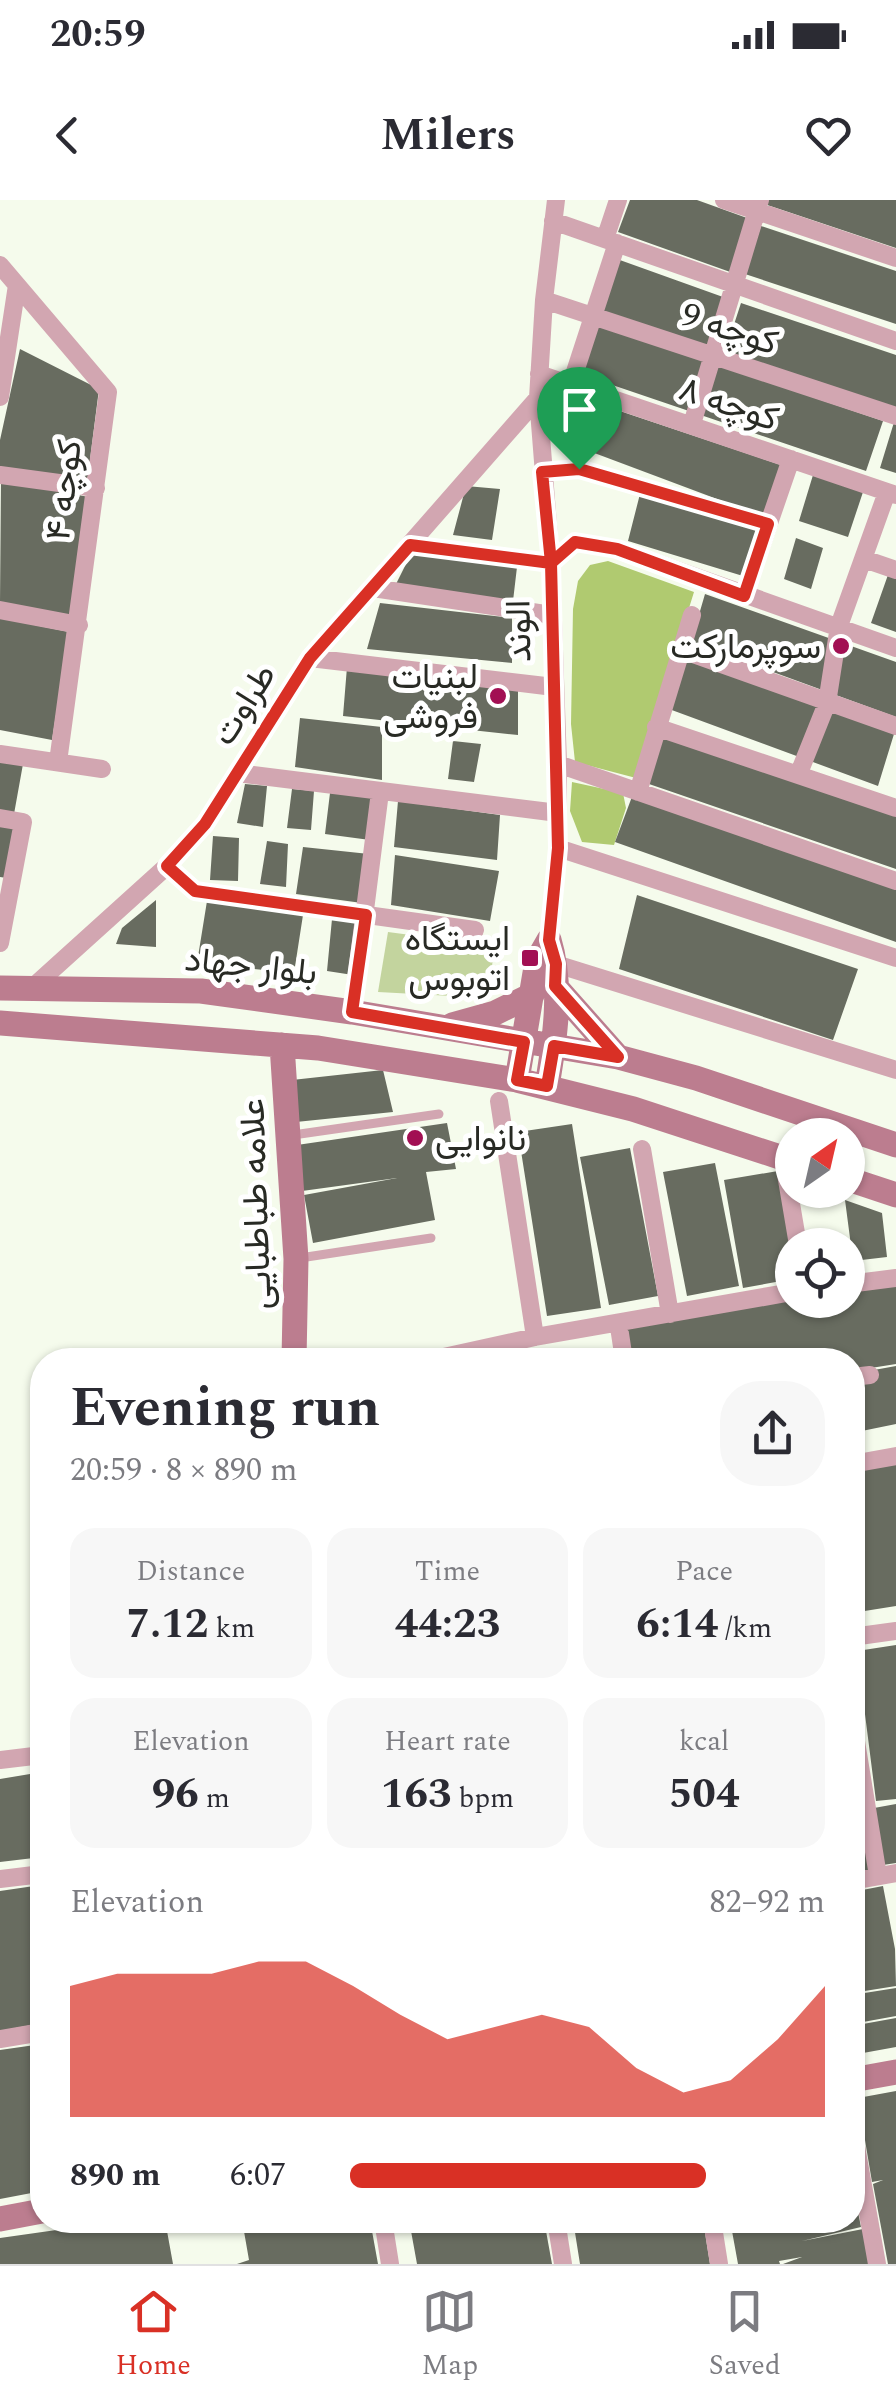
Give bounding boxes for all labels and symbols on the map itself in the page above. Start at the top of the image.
street label: کوچه 9 [674,289,785,370]
street label: کوچه ۸ [672,363,785,446]
pin [537,367,622,470]
street label: کوچه ۴ [32,437,97,544]
street label: الوند [492,599,547,663]
place label: سوپرمارکت [670,621,821,674]
marker: سوپرمارکت [830,635,852,657]
place label: لبنیات فروشی [383,651,478,744]
street label: طراوت [198,653,290,756]
marker: لبنیات فروشی [487,685,509,707]
place label: ایستگاه اتوبوس [405,913,510,1006]
street label: بلوار جهاد [182,933,320,1000]
marker: ایستگاه اتوبوس [519,947,541,969]
street label: علامه طباطبایی [226,1097,287,1311]
place label: نانوایی [435,1113,526,1166]
north arrow [775,1118,865,1208]
marker: نانوایی [404,1127,426,1149]

